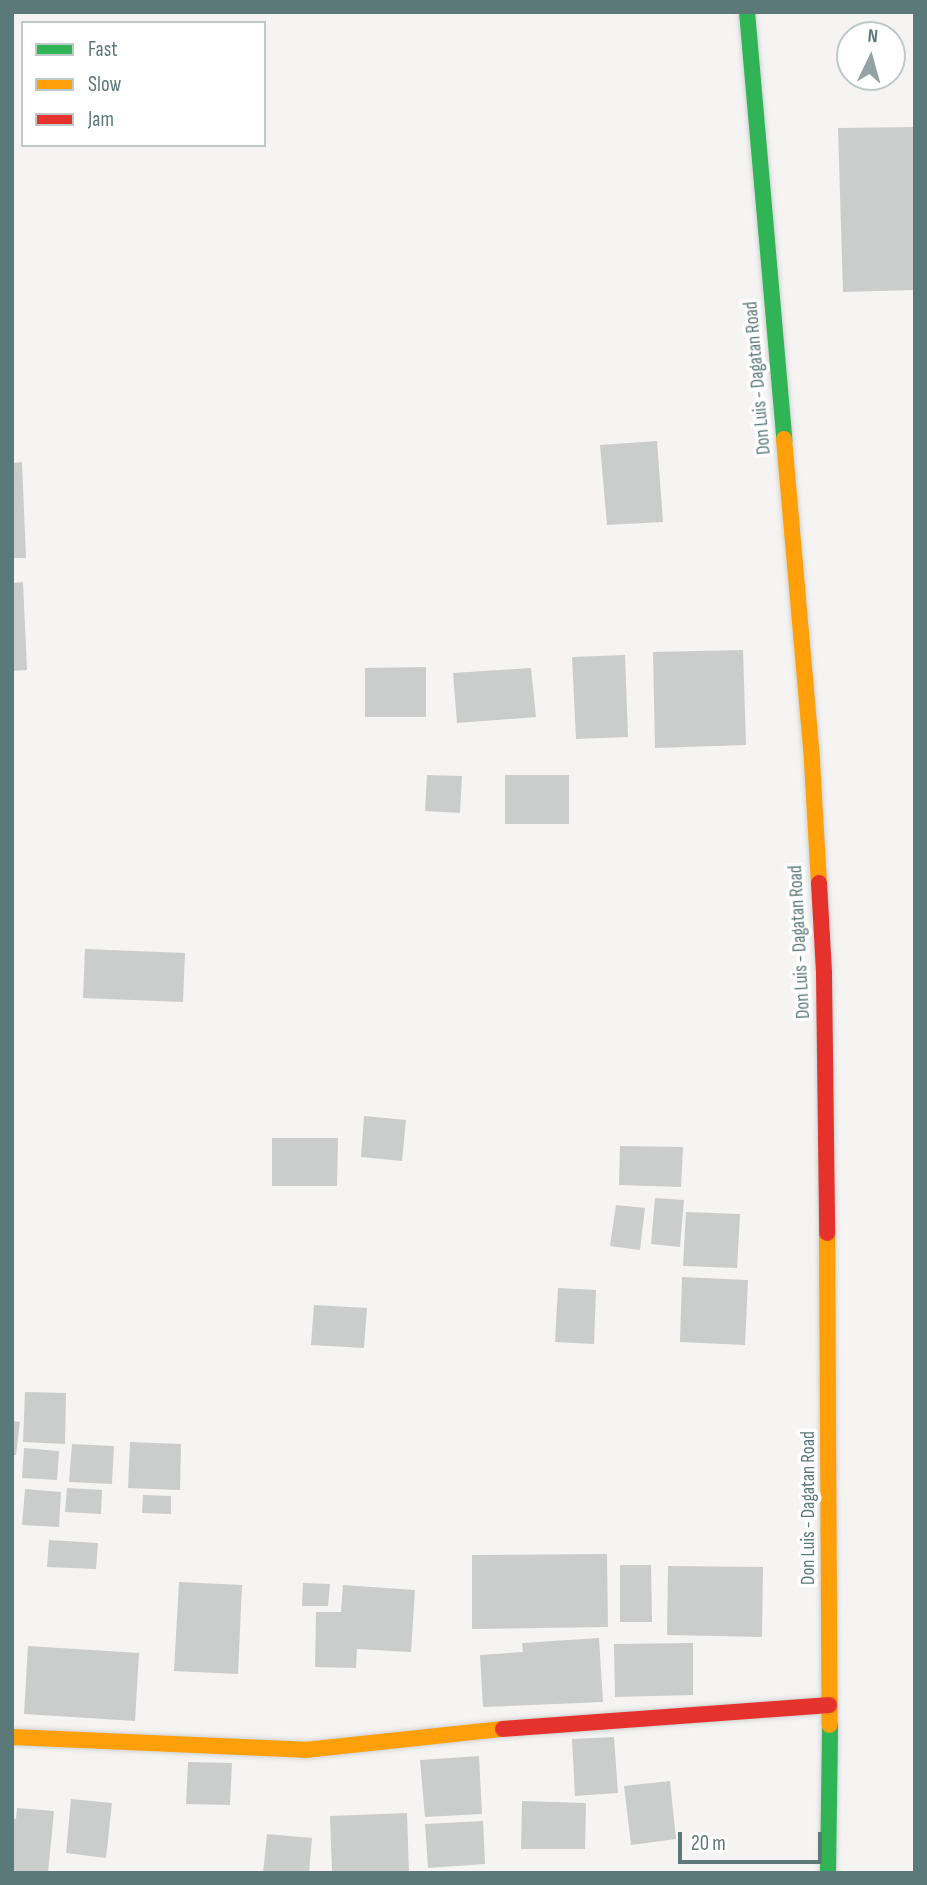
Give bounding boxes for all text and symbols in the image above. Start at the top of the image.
legend [21,21,266,147]
north arrow [836,21,906,91]
text: N [867,25,879,48]
text: Fast [88,37,118,62]
text: Slow [88,72,121,97]
text: Jam [88,107,114,132]
street label: Don Luis - Dagatan Road [740,300,776,456]
street label: Don Luis - Dagatan Road [785,865,815,1019]
street label: Don Luis - Dagatan Road [798,1431,820,1585]
scale bar [682,1818,825,1862]
text: 20 m [691,1831,726,1856]

